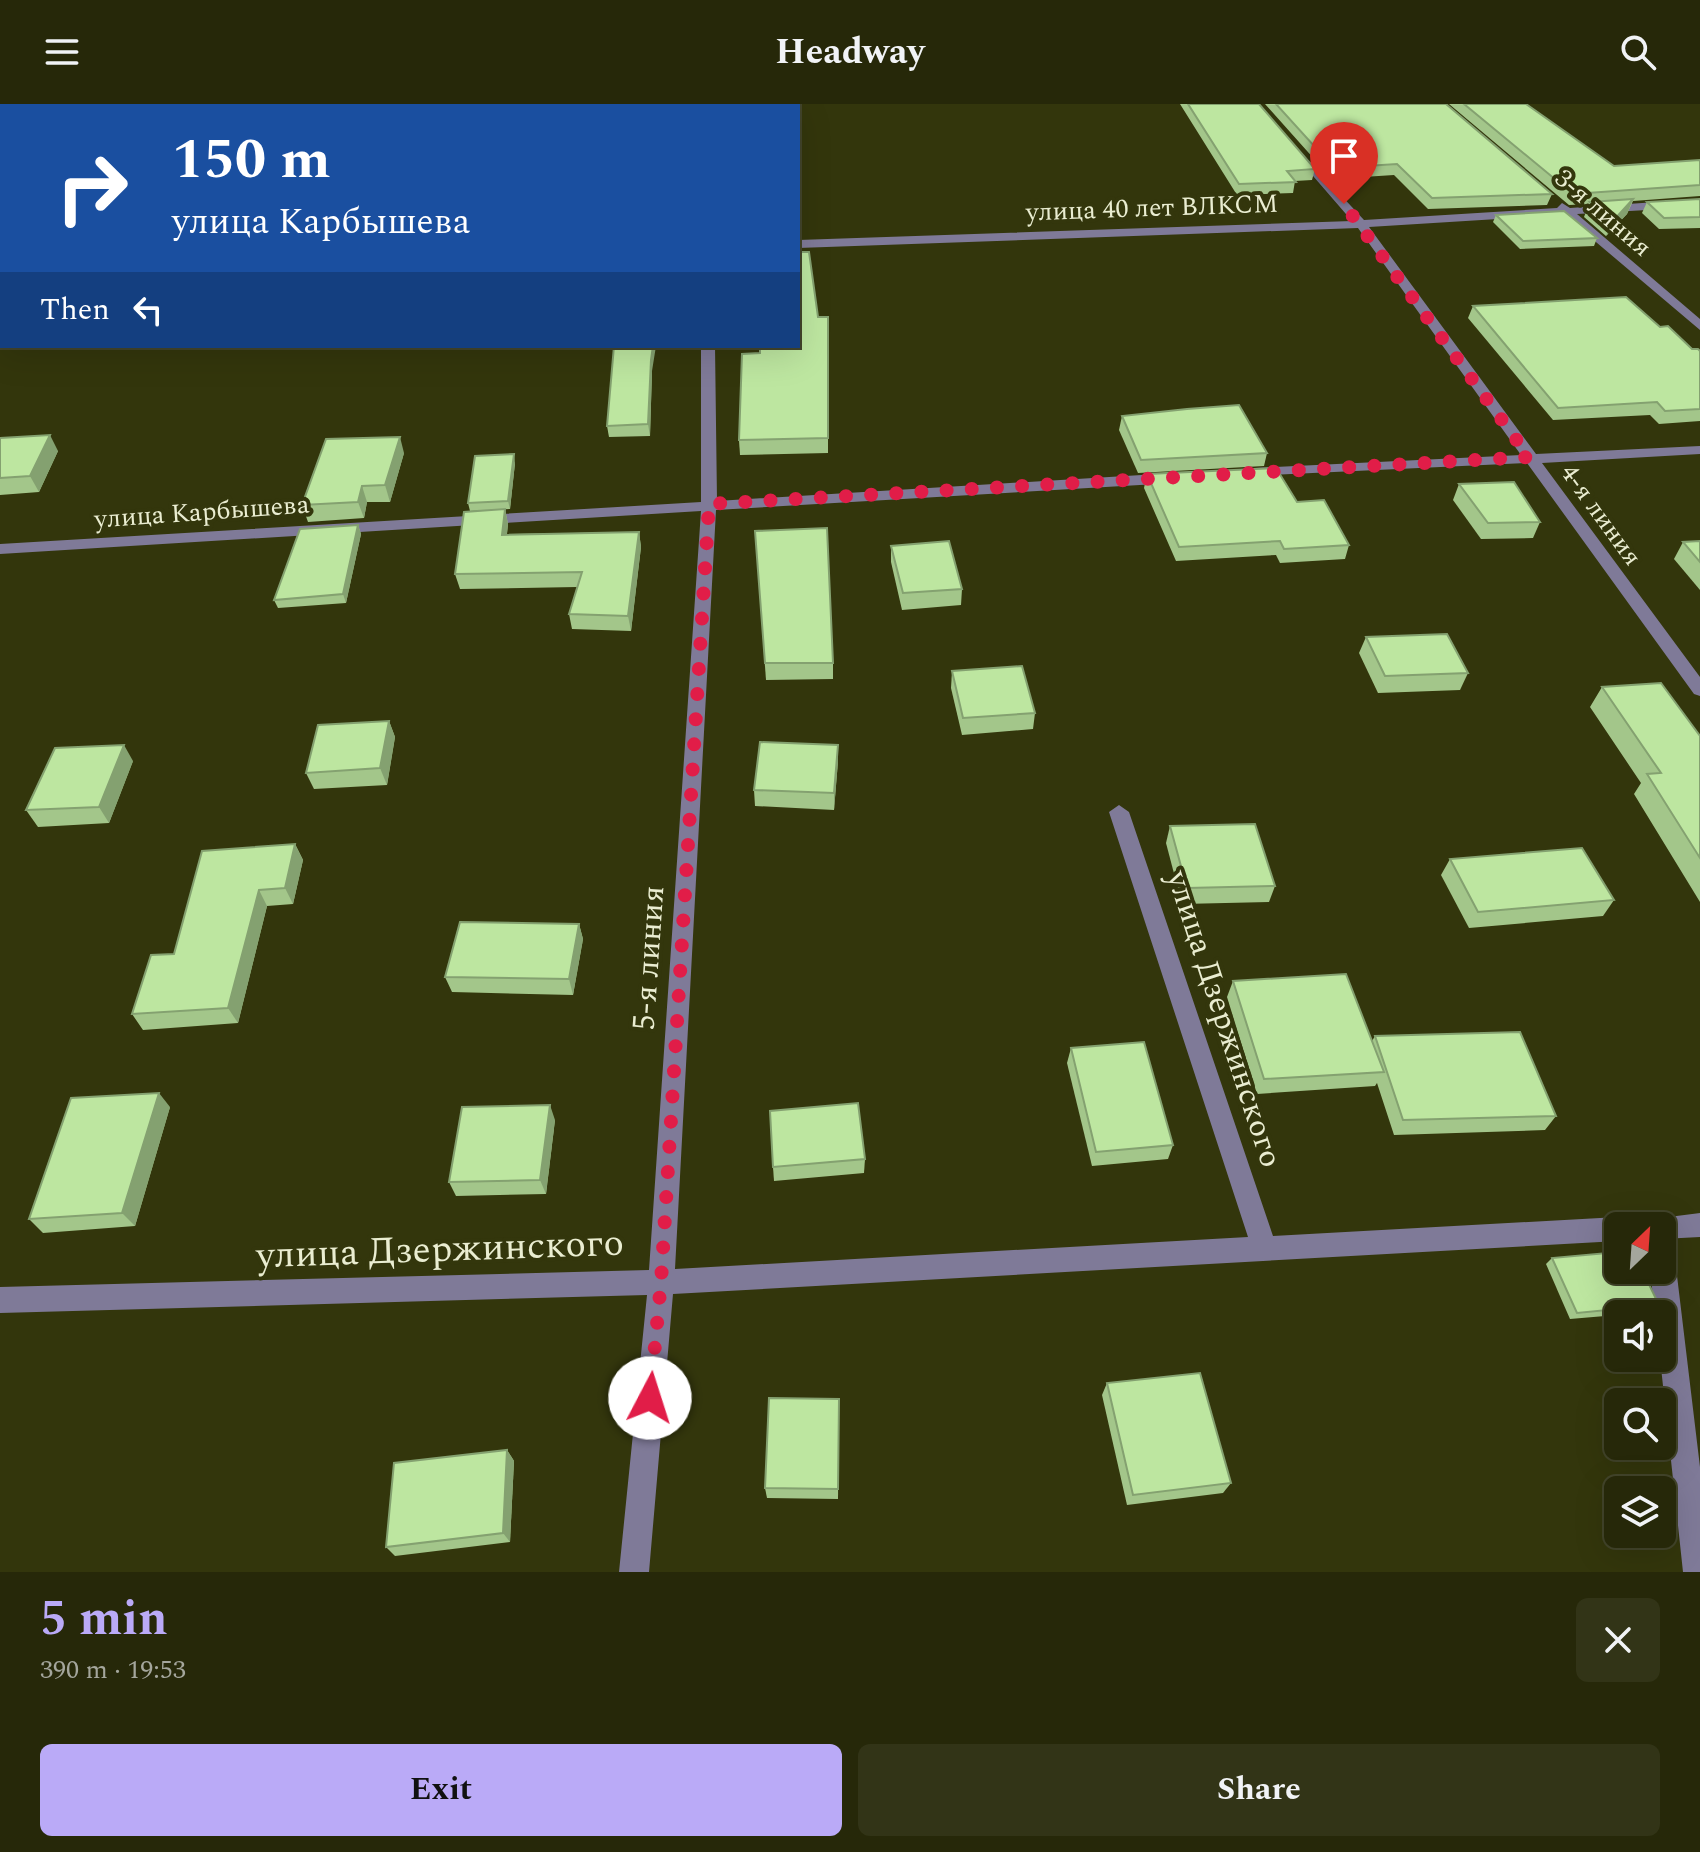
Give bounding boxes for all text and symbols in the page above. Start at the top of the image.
text: Headway [775,25,925,80]
icon: menu [40,30,84,74]
icon: search [1616,30,1660,74]
text: 150 m [172,118,331,203]
pin [1310,122,1378,204]
icon: arrive [1322,134,1366,178]
icon: right [40,136,144,240]
street label: 3-я линия [1545,159,1661,267]
street label: улица 40 лет ВЛКСМ [1024,184,1279,232]
text: улица Карбышева [172,195,470,250]
text: Then [40,287,110,333]
icon: left [126,288,170,332]
street label: 4-я линия [1550,456,1652,574]
street label: улица Карбышева [92,485,311,540]
street label: улица Дзержинского [1153,863,1295,1174]
street label: 5-я линия [620,884,678,1032]
north arrow [1604,1212,1676,1284]
map controls [1604,1212,1676,1548]
street label: улица Дзержинского [254,1215,625,1285]
button: sound [1604,1300,1676,1372]
position arrow [608,1356,692,1440]
button: search [1604,1388,1676,1460]
button: layers [1604,1476,1676,1548]
text: 5 min [40,1583,168,1656]
button: close [1576,1598,1660,1682]
text: 390 m · 19:53 [40,1650,186,1690]
button: Exit [40,1744,842,1836]
button: Share [858,1744,1660,1836]

